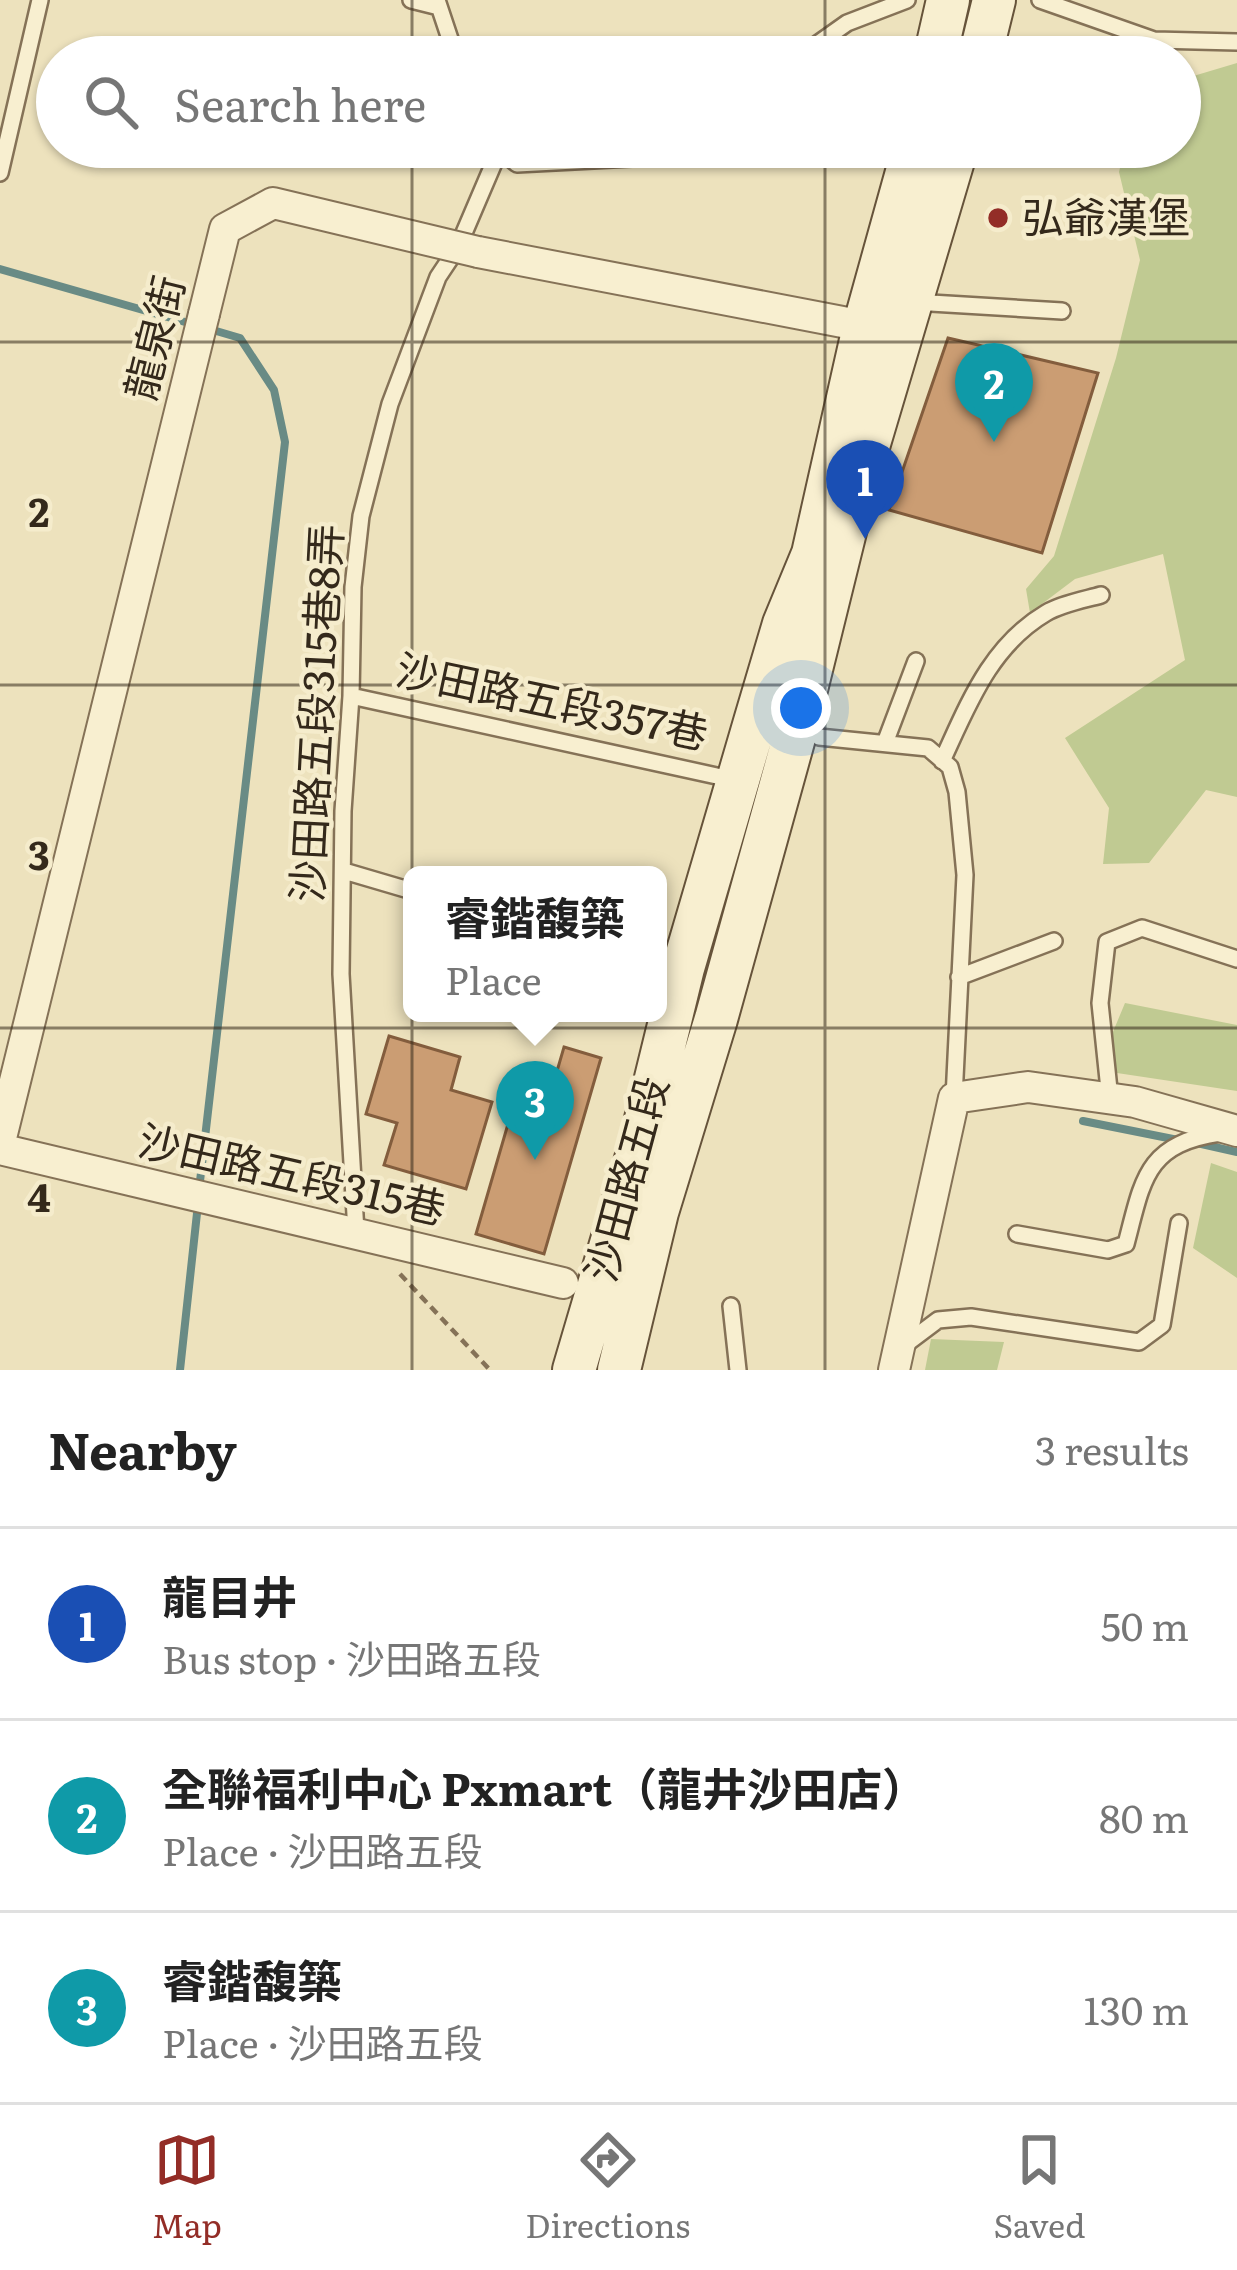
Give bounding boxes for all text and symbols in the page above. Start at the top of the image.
search box [36,36,1201,168]
icon: search [78,69,144,135]
text: Search here [174,69,426,136]
place label: 弘爺漢堡 [1022,184,1190,246]
marker: 弘爺漢堡 [985,205,1011,231]
street label: 龍泉街 [107,269,197,406]
pin: 2 [955,343,1033,442]
pin: 1 [826,440,904,539]
text: 2 [29,481,49,539]
street label: 沙田路五段315巷8弄 [273,522,355,903]
street label: 沙田路五段357巷 [391,636,714,762]
your location [771,678,831,738]
text: 3 [28,824,50,882]
popup [403,866,667,1022]
text: 睿鍇馥築 [445,882,625,949]
text: Place [445,949,542,1007]
pin: 3 [496,1061,574,1160]
street label: 沙田路五段 [567,1069,681,1288]
street label: 沙田路五段315巷 [133,1107,452,1238]
text: 4 [27,1166,51,1224]
text: Nearby [48,1410,237,1486]
text: 3 results [1035,1419,1189,1477]
text: 龍目井 [162,1561,297,1628]
text: 1 [79,1595,95,1653]
text: 50 m [1101,1595,1189,1653]
text: Bus stop · 沙田路五段 [162,1628,541,1686]
text: 全聯福利中心 Pxmart（龍井沙田店） [162,1753,927,1820]
text: 2 [77,1787,97,1845]
text: 80 m [1099,1787,1189,1845]
text: Place · 沙田路五段 [162,1820,482,1878]
text: 睿鍇馥築 [162,1945,342,2012]
text: 3 [76,1979,98,2037]
text: 130 m [1084,1979,1189,2037]
text: Place · 沙田路五段 [162,2012,482,2070]
tab: Map [152,2127,222,2248]
tab: Directions [525,2127,690,2248]
tab: Saved [993,2127,1085,2248]

